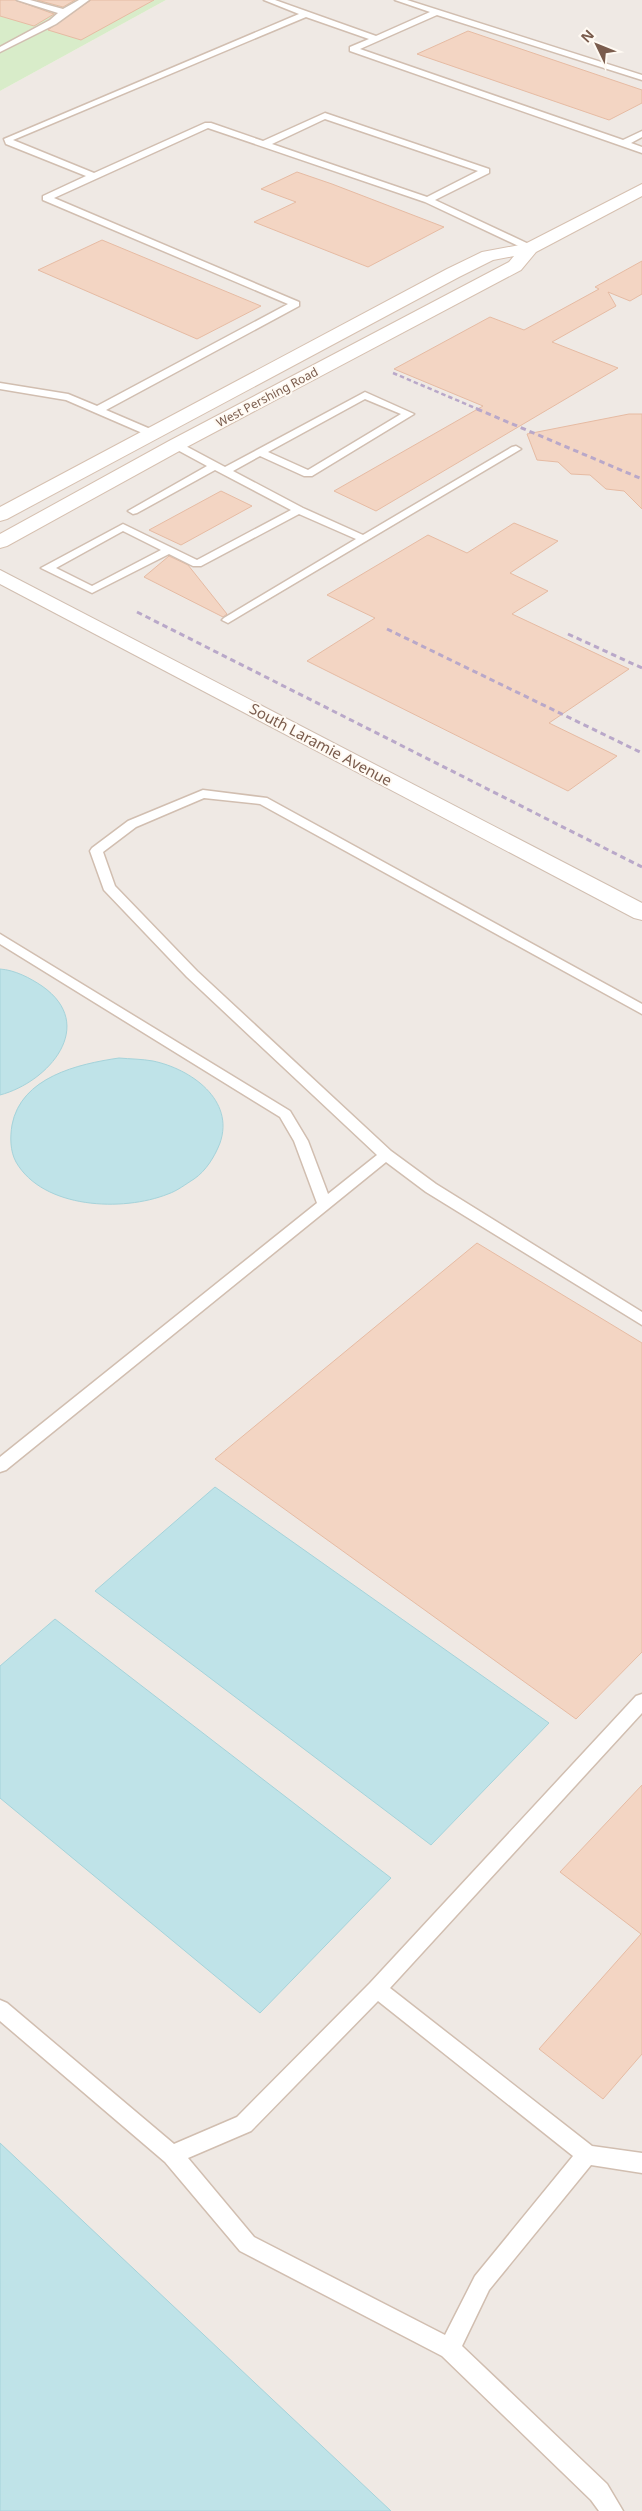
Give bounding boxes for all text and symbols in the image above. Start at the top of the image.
north arrow [572,20,622,70]
text: N [576,25,598,46]
street label: West Pershing Road [213,363,321,431]
street label: South Laramie Avenue [246,698,396,790]

